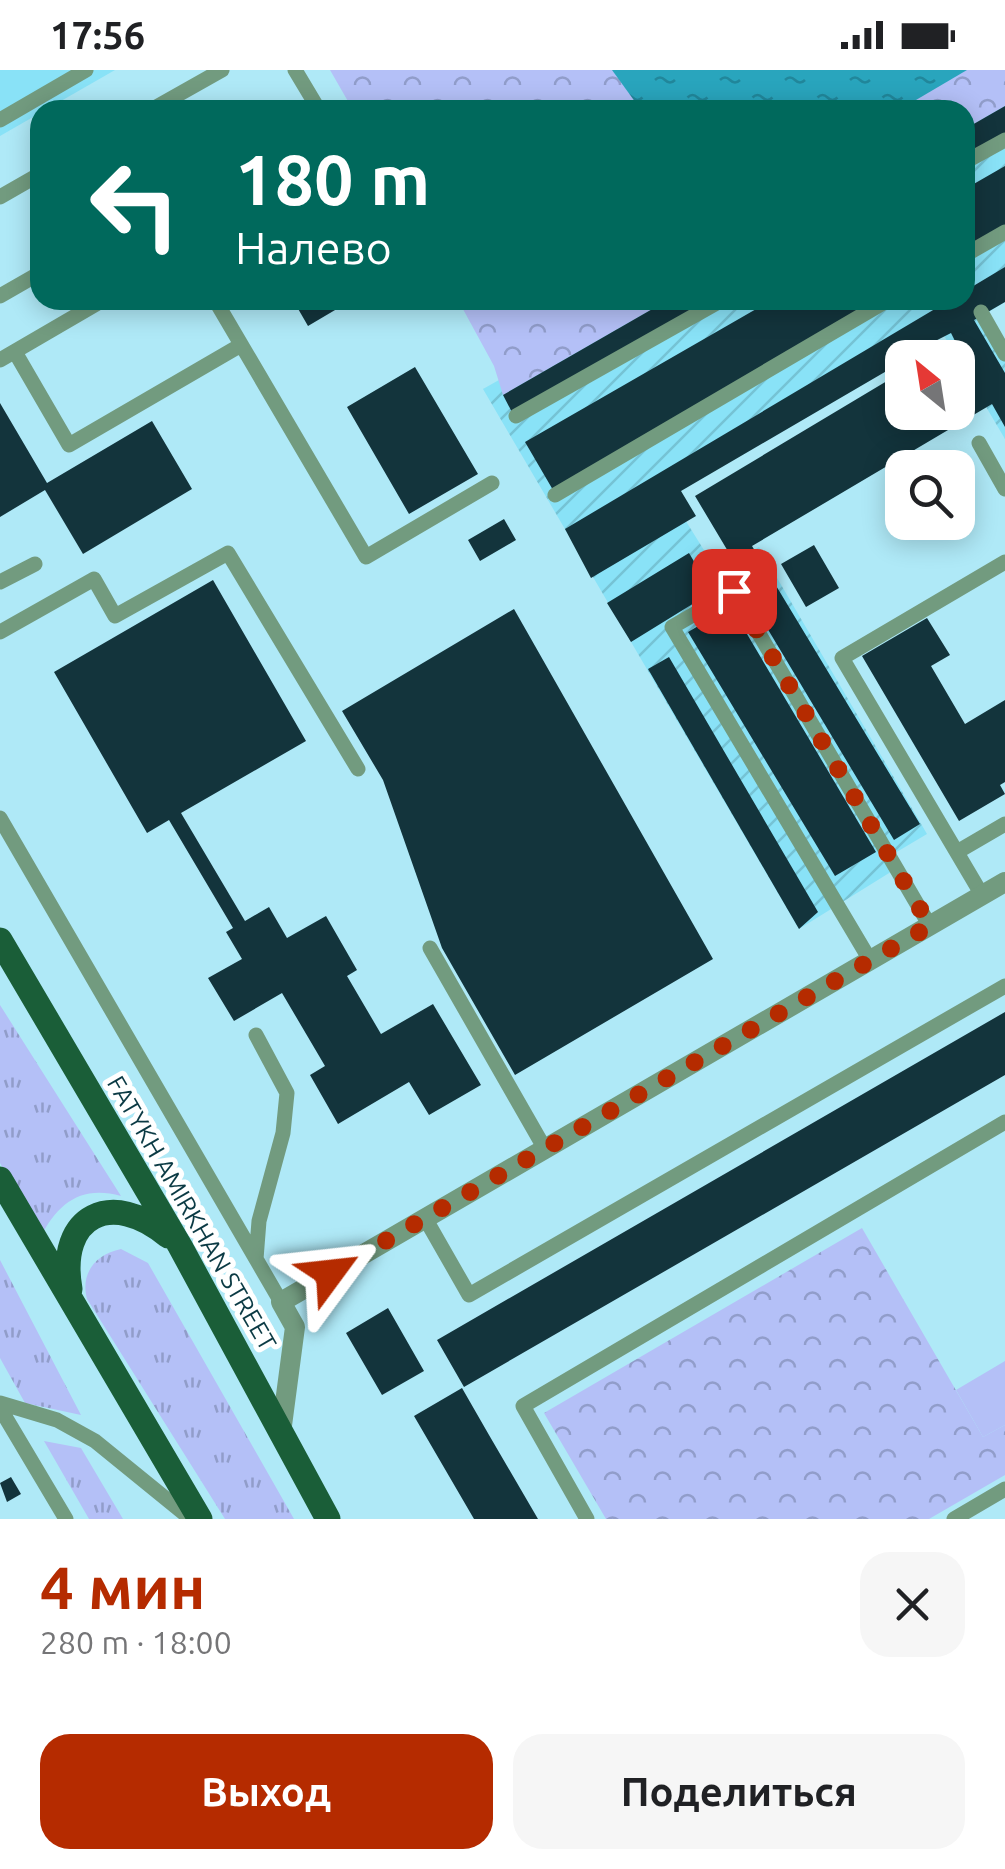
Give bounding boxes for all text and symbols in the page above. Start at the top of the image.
text: 17:56 [50,14,145,56]
icon: left [70,140,200,270]
text: 180 m [235,140,430,218]
text: Налево [235,222,392,273]
north arrow [885,340,975,430]
map controls [885,340,975,540]
button: search [885,450,975,540]
pin [692,549,777,634]
icon: arrive [707,564,762,619]
street label: FATYKH AMIRKHAN STREET [102,1071,282,1355]
position arrow [278,1221,382,1325]
button: close [860,1552,965,1657]
text: 4 мин [40,1553,205,1620]
text: 280 m · 18:00 [40,1624,232,1660]
button: Выход [40,1734,493,1849]
button: Поделиться [513,1734,965,1849]

